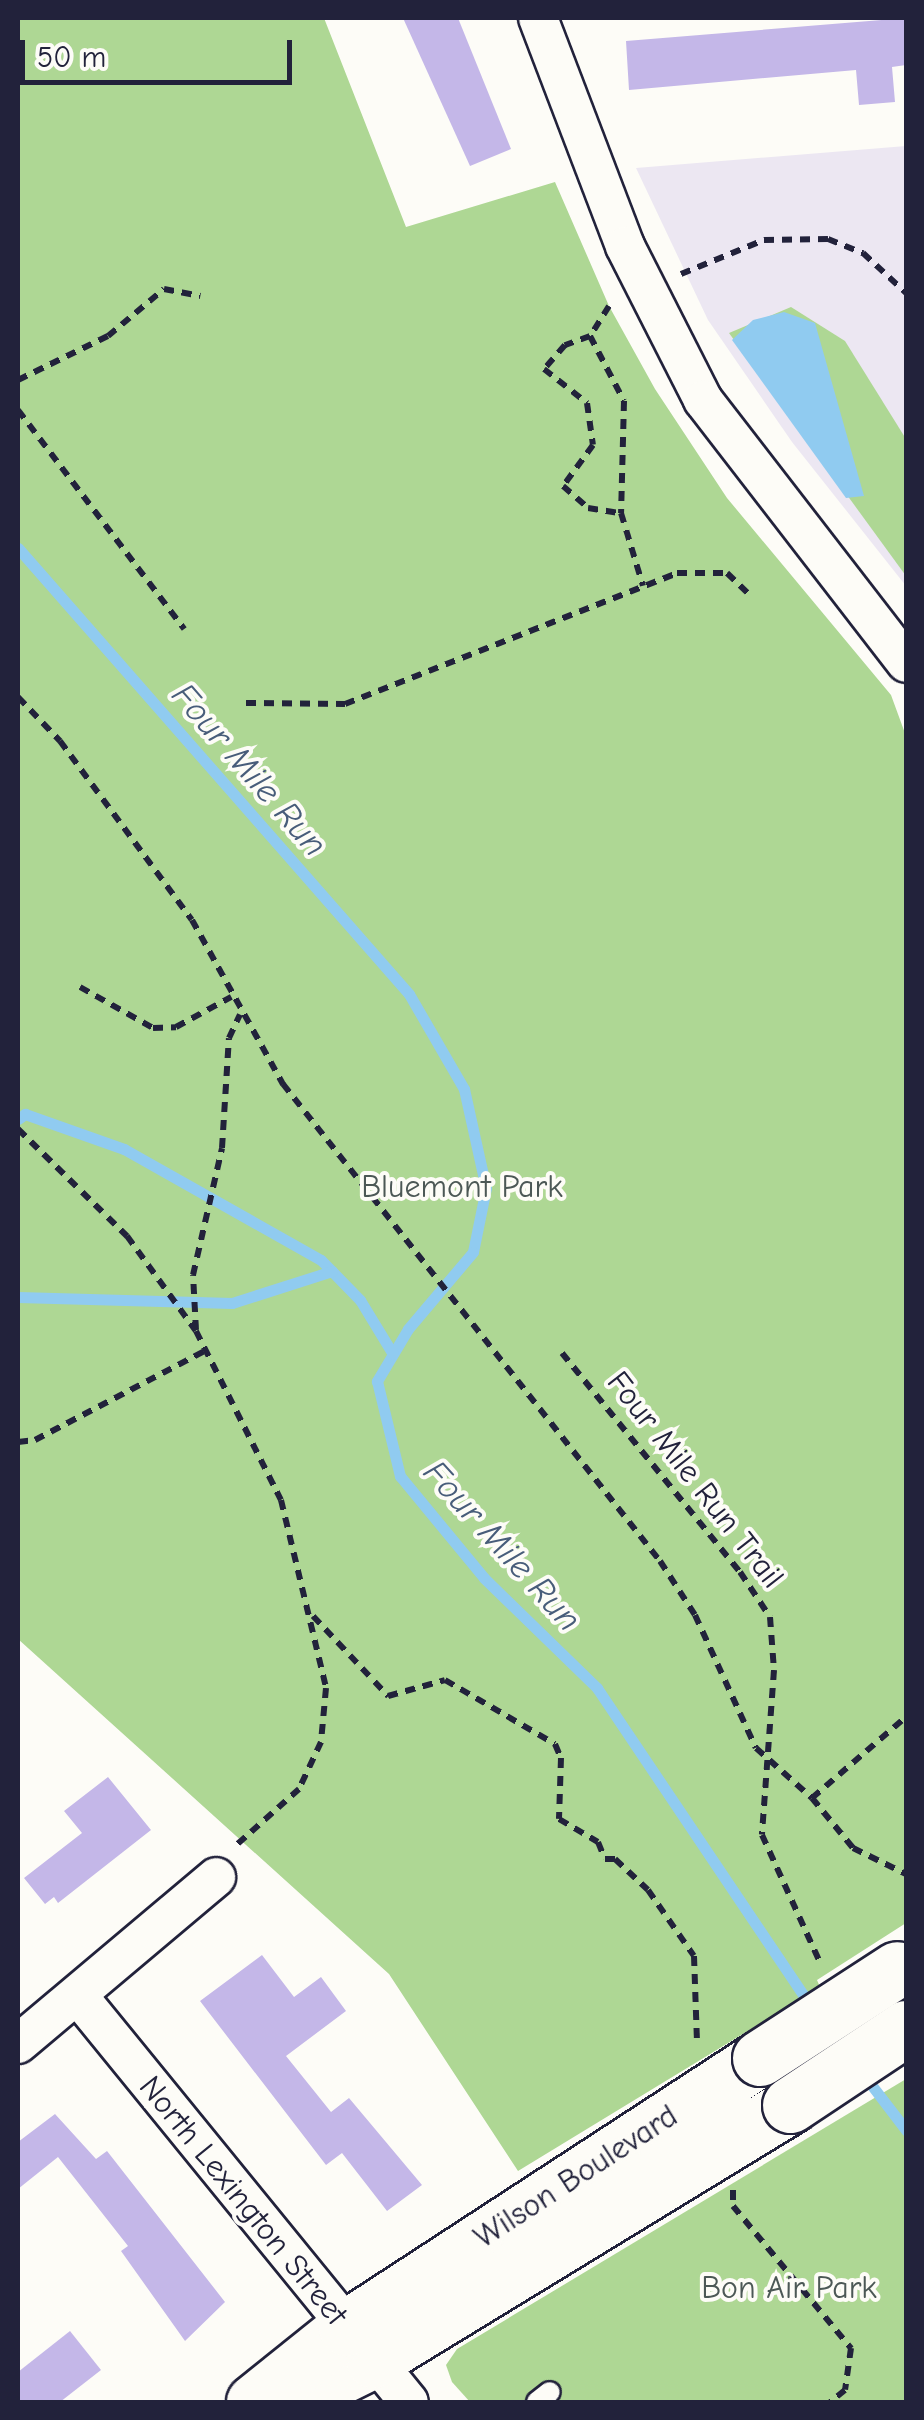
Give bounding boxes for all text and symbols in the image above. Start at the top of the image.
scale bar [25,20,298,82]
text: 50 m [37,40,106,75]
water label: Four Mile Run [162,675,336,865]
park label: Bluemont Park [361,1168,563,1206]
street label: Four Mile Run Trail [598,1364,792,1596]
water label: Four Mile Run [414,1452,590,1640]
street label: North Lexington Street [131,2069,355,2333]
street label: Wilson Boulevard [467,2097,685,2257]
park label: Bon Air Park [701,2269,877,2307]

